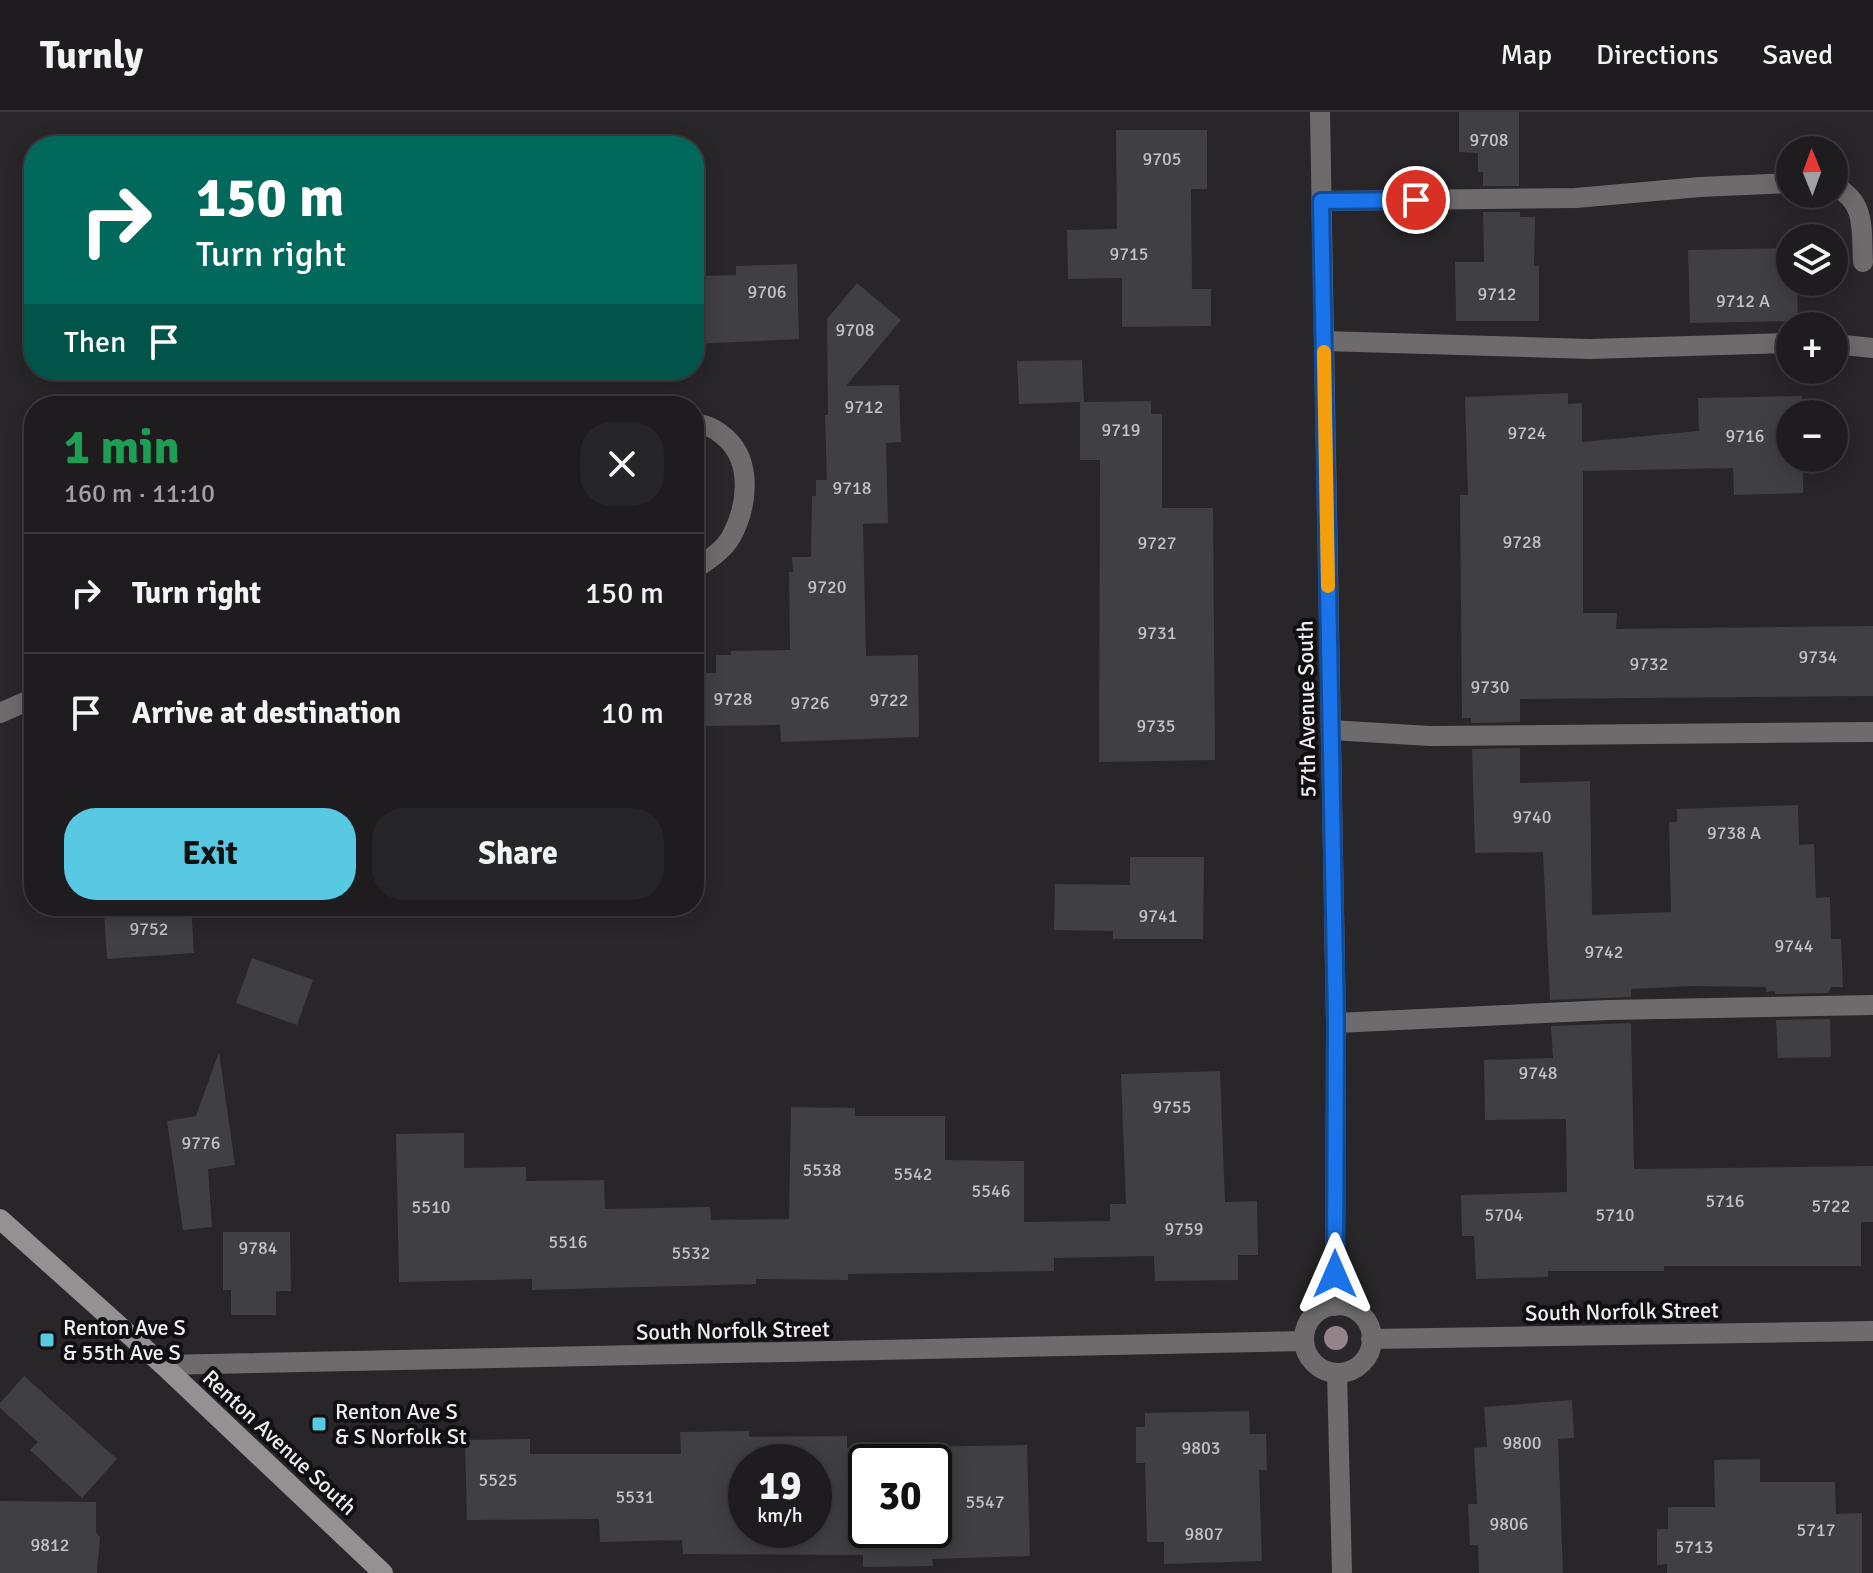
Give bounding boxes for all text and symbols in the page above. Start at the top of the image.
text: Turnly [40,32,143,79]
text: Map [1500,38,1552,72]
text: Directions [1596,38,1718,72]
text: Saved [1762,38,1833,72]
house number: 9708 [1470,129,1508,151]
north arrow [1776,136,1848,208]
map controls [1776,136,1848,472]
house number: 9705 [1143,148,1181,170]
text: 150 m [196,163,344,232]
pin [1382,166,1450,234]
icon: right [64,168,168,272]
icon: arrive [1394,178,1438,222]
button: layers [1776,224,1848,296]
text: Turn right [196,232,346,277]
house number: 9715 [1110,243,1148,265]
house number: 9706 [748,281,786,303]
house number: 9712 [1478,283,1516,305]
house number: 9712 A [1716,290,1770,312]
button: + [1776,312,1848,384]
house number: 9708 [836,319,874,341]
icon: arrive [142,320,186,364]
text: Then [64,324,126,361]
house number: 9712 [845,396,883,418]
button: − [1776,400,1848,472]
text: 1 min [64,418,180,477]
house number: 9719 [1102,419,1140,441]
button: close [580,422,664,506]
house number: 9724 [1508,422,1547,444]
house number: 9716 [1726,425,1764,447]
house number: 9718 [833,477,871,499]
text: 160 m · 11:10 [64,478,215,510]
house number: 9728 [1503,531,1541,553]
house number: 9727 [1138,532,1176,554]
icon: right [64,571,108,615]
text: Turn right [132,575,261,612]
text: 150 m [585,575,664,612]
house number: 9720 [808,576,846,598]
street label: 57th Avenue South [1291,620,1322,798]
house number: 9731 [1138,622,1176,644]
house number: 9734 [1799,646,1838,668]
house number: 9732 [1630,653,1668,675]
house number: 9730 [1471,676,1509,698]
house number: 9728 [714,688,752,710]
house number: 9722 [870,689,908,711]
icon: arrive [64,691,108,735]
house number: 9726 [791,692,829,714]
text: Arrive at destination [132,695,401,732]
text: 10 m [601,695,664,732]
house number: 9735 [1137,715,1175,737]
house number: 9740 [1513,806,1551,828]
button: Exit [64,808,356,900]
button: Share [372,808,664,900]
house number: 9738 A [1707,822,1761,844]
house number: 9741 [1139,905,1177,927]
house number: 9752 [130,918,168,940]
house number: 9744 [1775,935,1814,957]
house number: 9742 [1585,941,1623,963]
house number: 9748 [1519,1062,1557,1084]
house number: 9755 [1153,1096,1191,1118]
house number: 9776 [182,1132,220,1154]
house number: 5538 [803,1159,841,1181]
house number: 5542 [894,1163,932,1185]
house number: 5546 [972,1180,1010,1202]
house number: 5716 [1706,1190,1744,1212]
house number: 5722 [1812,1195,1850,1217]
house number: 5510 [412,1196,450,1218]
house number: 5704 [1485,1204,1524,1226]
house number: 5710 [1596,1204,1634,1226]
house number: 9759 [1165,1218,1203,1240]
house number: 5516 [549,1231,587,1253]
position arrow [1293,1232,1377,1316]
house number: 9784 [239,1237,278,1259]
house number: 5532 [672,1242,710,1264]
street label: South Norfolk Street [1525,1296,1719,1327]
place label: Renton Ave S & 55th Ave S [63,1314,186,1366]
street label: South Norfolk Street [636,1315,830,1346]
marker: Renton Ave S & 55th Ave S [38,1331,56,1349]
street label: Renton Avenue South [197,1364,362,1521]
place label: Renton Ave S & S Norfolk St [335,1398,467,1450]
marker: Renton Ave S & S Norfolk St [310,1415,328,1433]
house number: 9800 [1503,1432,1541,1454]
house number: 9803 [1182,1437,1220,1459]
speed limit sign: 30 [848,1444,952,1548]
text: 19 [758,1461,802,1511]
house number: 5525 [479,1469,517,1491]
house number: 5531 [616,1486,654,1508]
house number: 5547 [966,1491,1004,1513]
text: km/h [757,1503,803,1528]
house number: 9806 [1490,1513,1528,1535]
house number: 5717 [1797,1519,1835,1541]
house number: 9807 [1185,1523,1223,1545]
house number: 9812 [31,1534,69,1556]
house number: 5713 [1675,1536,1713,1558]

